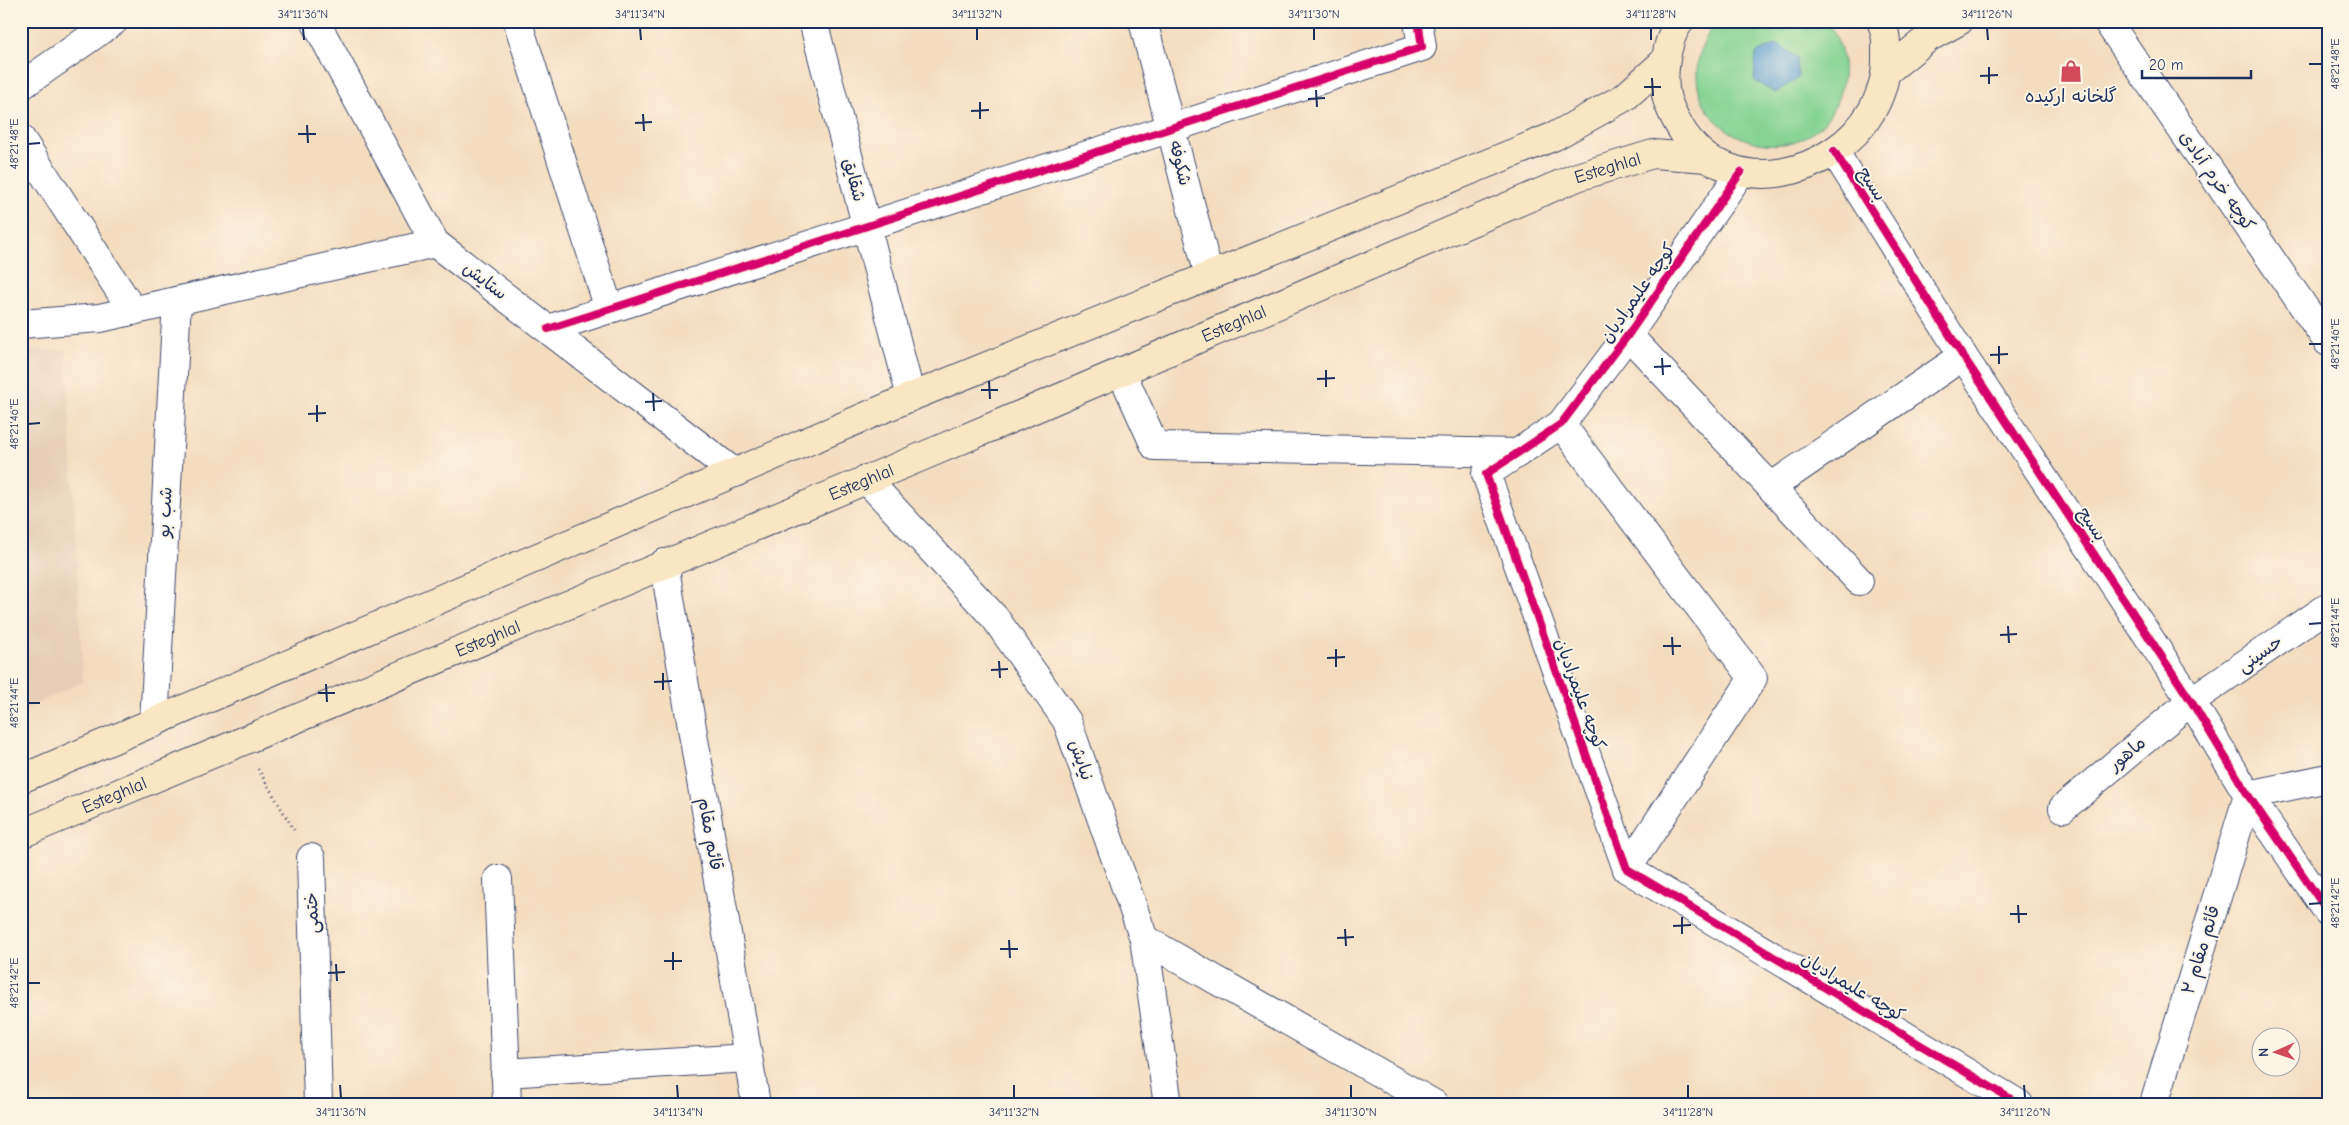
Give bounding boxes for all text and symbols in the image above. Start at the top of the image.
text: 34°11'36"N [278,7,328,21]
text: 34°11'34"N [615,7,665,21]
text: 34°11'32"N [952,7,1002,21]
text: 34°11'30"N [1288,7,1340,21]
text: 34°11'28"N [1626,7,1676,21]
text: 34°11'26"N [1962,7,2012,21]
text: 48°21'48"E [2328,39,2342,89]
scale bar [2142,48,2250,80]
text: 20 m [2149,56,2183,74]
shop icon: گلخانه ارکیده [2058,58,2084,84]
place label: گلخانه ارکیده [2025,86,2117,107]
text: 48°21'48"E [7,119,21,169]
street label: کوچه خرم آبادی [2172,127,2259,237]
street label: شکوفه [1164,138,1196,188]
street label: Esteghlal [1572,148,1643,188]
street label: شقایق [838,156,870,204]
street label: بسیج [1853,163,1891,206]
street label: کوچه علیمرادیان [1596,239,1681,348]
street label: ستایش [459,258,511,304]
street label: Esteghlal [1198,300,1270,347]
text: 48°21'46"E [2328,318,2342,370]
text: 48°21'46"E [7,398,21,450]
street label: Esteghlal [826,459,897,505]
street label: شب بو [153,486,177,540]
street label: بسیج [2072,503,2111,546]
text: 48°21'44"E [2328,598,2342,648]
street label: Esteghlal [452,616,523,661]
street label: حسینی [2233,631,2287,677]
street label: کوچه علیمرادیان [1549,635,1610,753]
text: 48°21'44"E [7,678,21,728]
street label: ماهور [2103,732,2150,776]
street label: نیایش [1064,737,1098,783]
street label: Esteghlal [79,772,150,818]
street label: قائم مقام [690,796,727,873]
text: 48°21'42"E [2328,878,2342,928]
street label: ختمی [301,892,323,934]
street label: قائم مقام ۲ [2178,903,2227,998]
street label: کوچه علیمرادیان [1797,948,1909,1027]
text: 48°21'42"E [7,958,21,1008]
north arrow [2252,1028,2302,1078]
text: N [2255,1048,2272,1057]
text: 34°11'36"N [316,1105,366,1119]
text: 34°11'34"N [653,1105,703,1119]
text: 34°11'32"N [989,1105,1039,1119]
text: 34°11'30"N [1325,1105,1377,1119]
text: 34°11'28"N [1663,1105,1713,1119]
text: 34°11'26"N [2000,1105,2050,1119]

